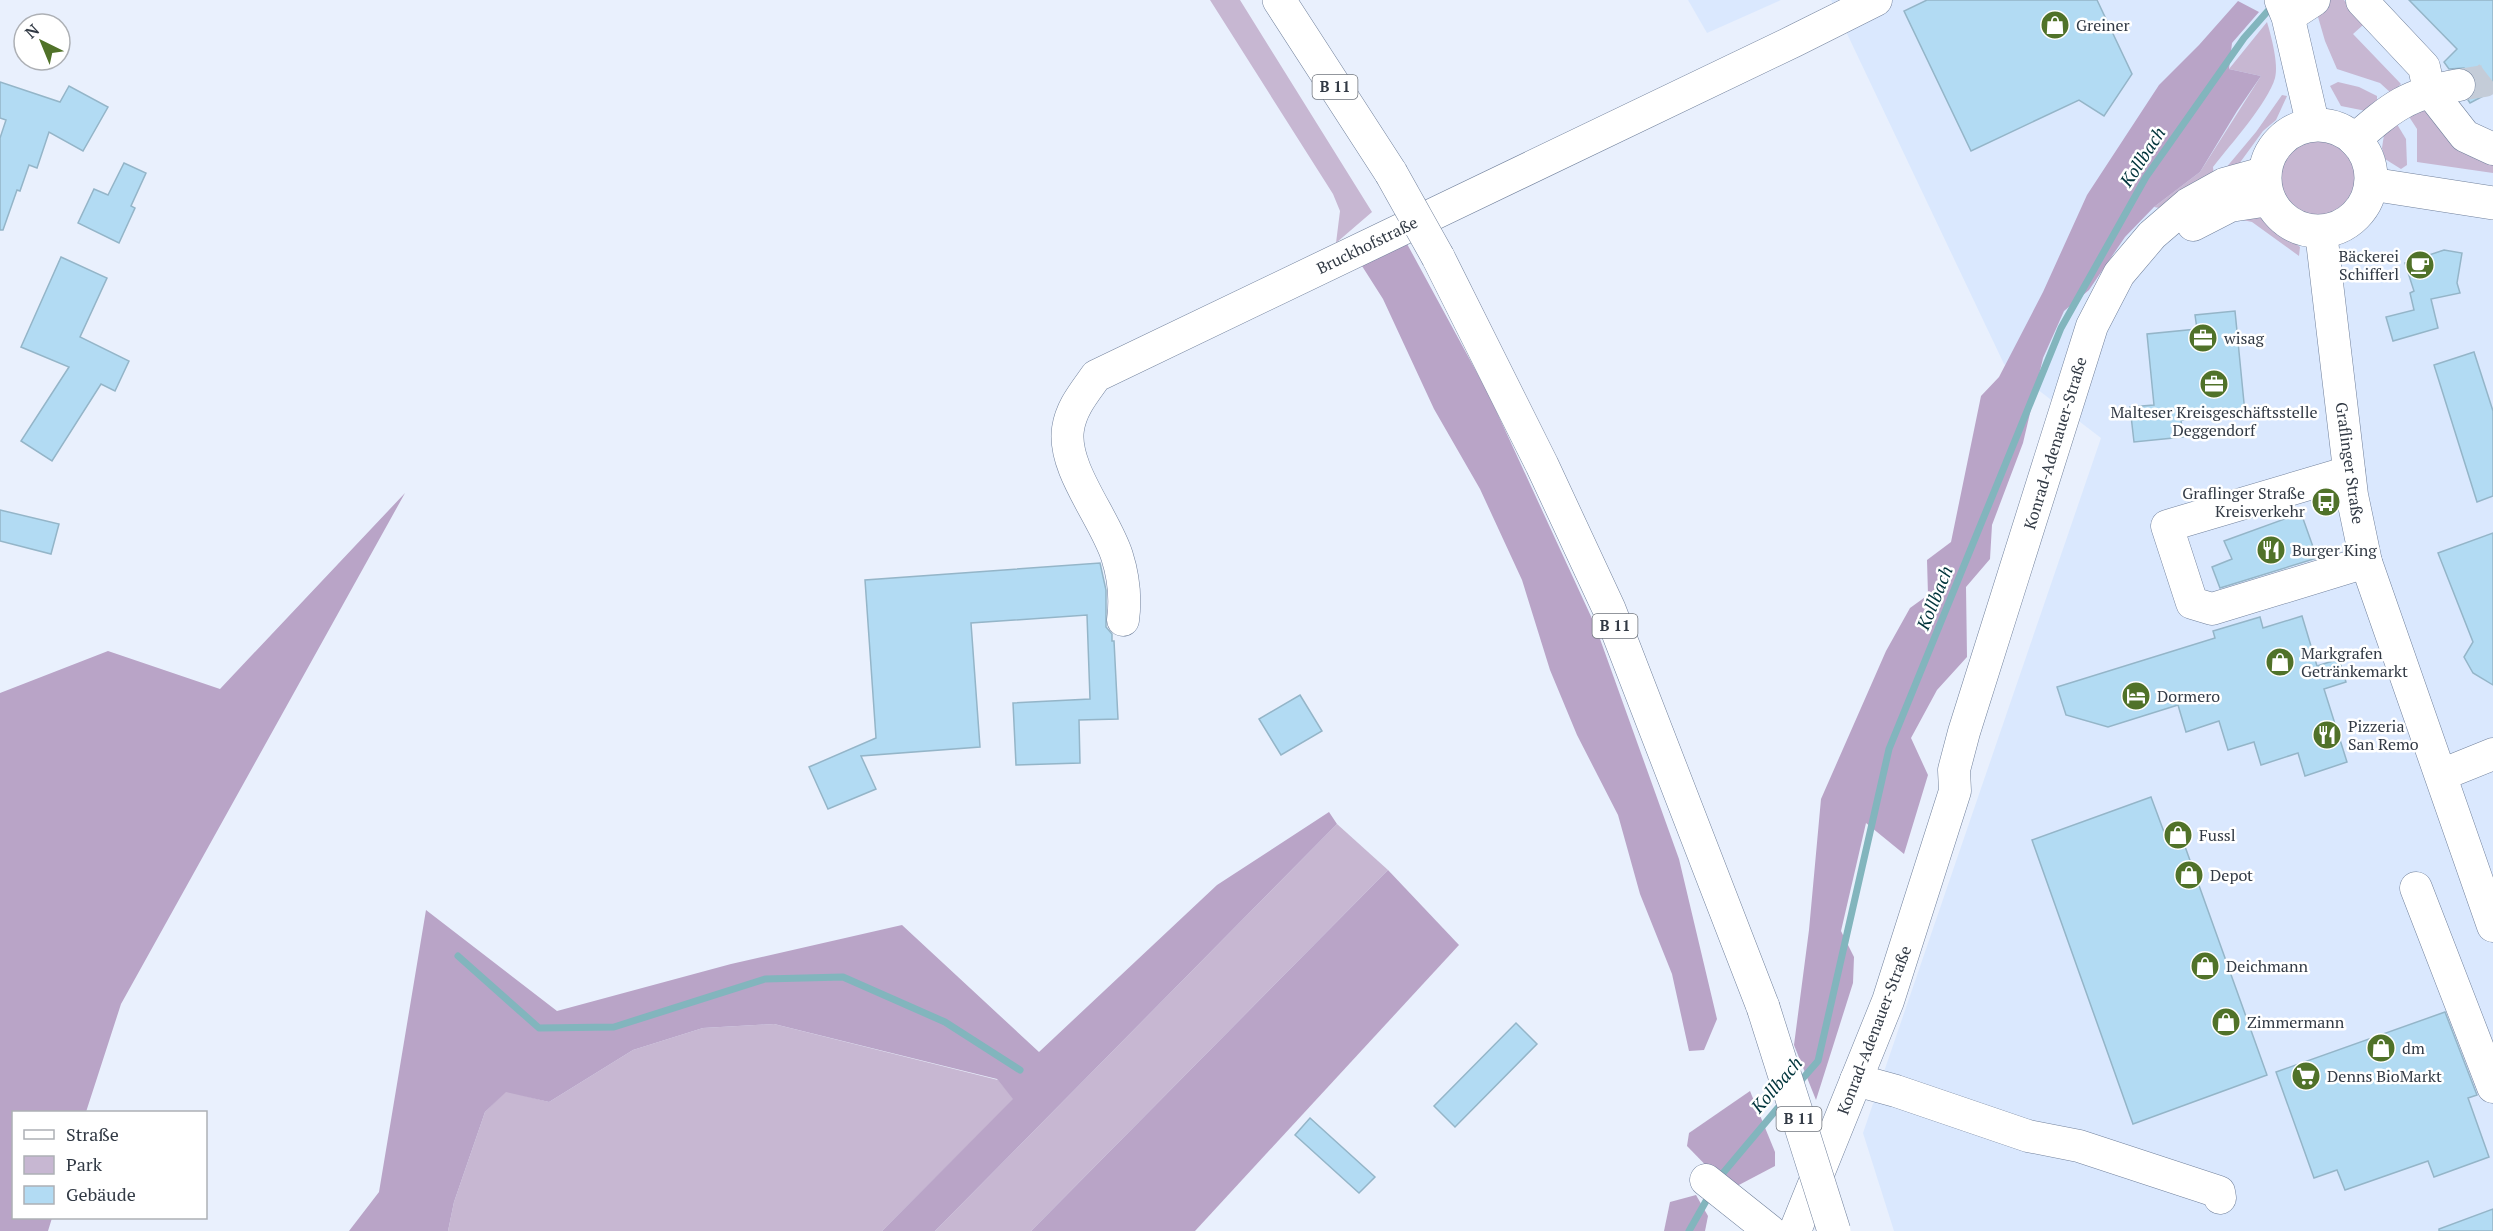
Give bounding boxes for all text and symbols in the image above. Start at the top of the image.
shop icon: Greiner [2039,9,2071,41]
north arrow [12,12,72,72]
place label: Greiner [2076,14,2131,36]
text: N [20,19,44,43]
road number: B 11 [1312,75,1358,99]
water label: Kollbach [2113,122,2170,192]
street label: Bruckhofstraße [1313,211,1421,279]
place label: Bäckerei Schifferl [2339,245,2399,285]
cafe icon: Bäckerei Schifferl [2404,249,2436,281]
office icon: wisag [2187,322,2219,354]
place label: wisag [2223,327,2264,349]
street label: Konrad-Adenauer-Straße [2018,354,2092,532]
office icon: Malteser Kreisgeschäftsstelle Deggendorf [2198,368,2230,400]
place label: Malteser Kreisgeschäftsstelle Deggendorf [2110,401,2318,441]
street label: Graflinger Straße [2331,401,2369,525]
place label: Graflinger Straße Kreisverkehr [2182,482,2306,522]
bus stop icon: Graflinger Straße Kreisverkehr [2310,486,2342,518]
restaurant icon: Burger King [2255,534,2287,566]
place label: Burger King [2292,539,2377,561]
water label: Kollbach [1910,562,1958,634]
road number: B 11 [1592,614,1638,638]
place label: Markgrafen Getränkemarkt [2301,642,2408,682]
shop icon: Markgrafen Getränkemarkt [2264,646,2296,678]
hotel icon: Dormero [2120,680,2152,712]
place label: Dormero [2157,685,2220,707]
place label: Pizzeria San Remo [2348,715,2419,755]
restaurant icon: Pizzeria San Remo [2311,719,2343,751]
shop icon: Fussl [2162,819,2194,851]
place label: Fussl [2199,824,2236,846]
shop icon: Depot [2173,859,2205,891]
place label: Depot [2210,864,2253,886]
street label: Konrad-Adenauer-Straße [1832,942,1916,1118]
shop icon: Deichmann [2189,950,2221,982]
place label: Deichmann [2226,955,2308,977]
shop icon: Zimmermann [2210,1006,2242,1038]
place label: Zimmermann [2247,1011,2345,1033]
shop icon: dm [2365,1032,2397,1064]
place label: dm [2402,1037,2425,1059]
water label: Kollbach [1745,1051,1807,1118]
supermarket icon: Denns BioMarkt [2290,1060,2322,1092]
place label: Denns BioMarkt [2327,1065,2442,1087]
road number: B 11 [1776,1107,1822,1131]
legend [12,1111,207,1219]
text: Straße [66,1122,119,1146]
text: Park [66,1152,103,1176]
text: Gebäude [66,1182,136,1206]

